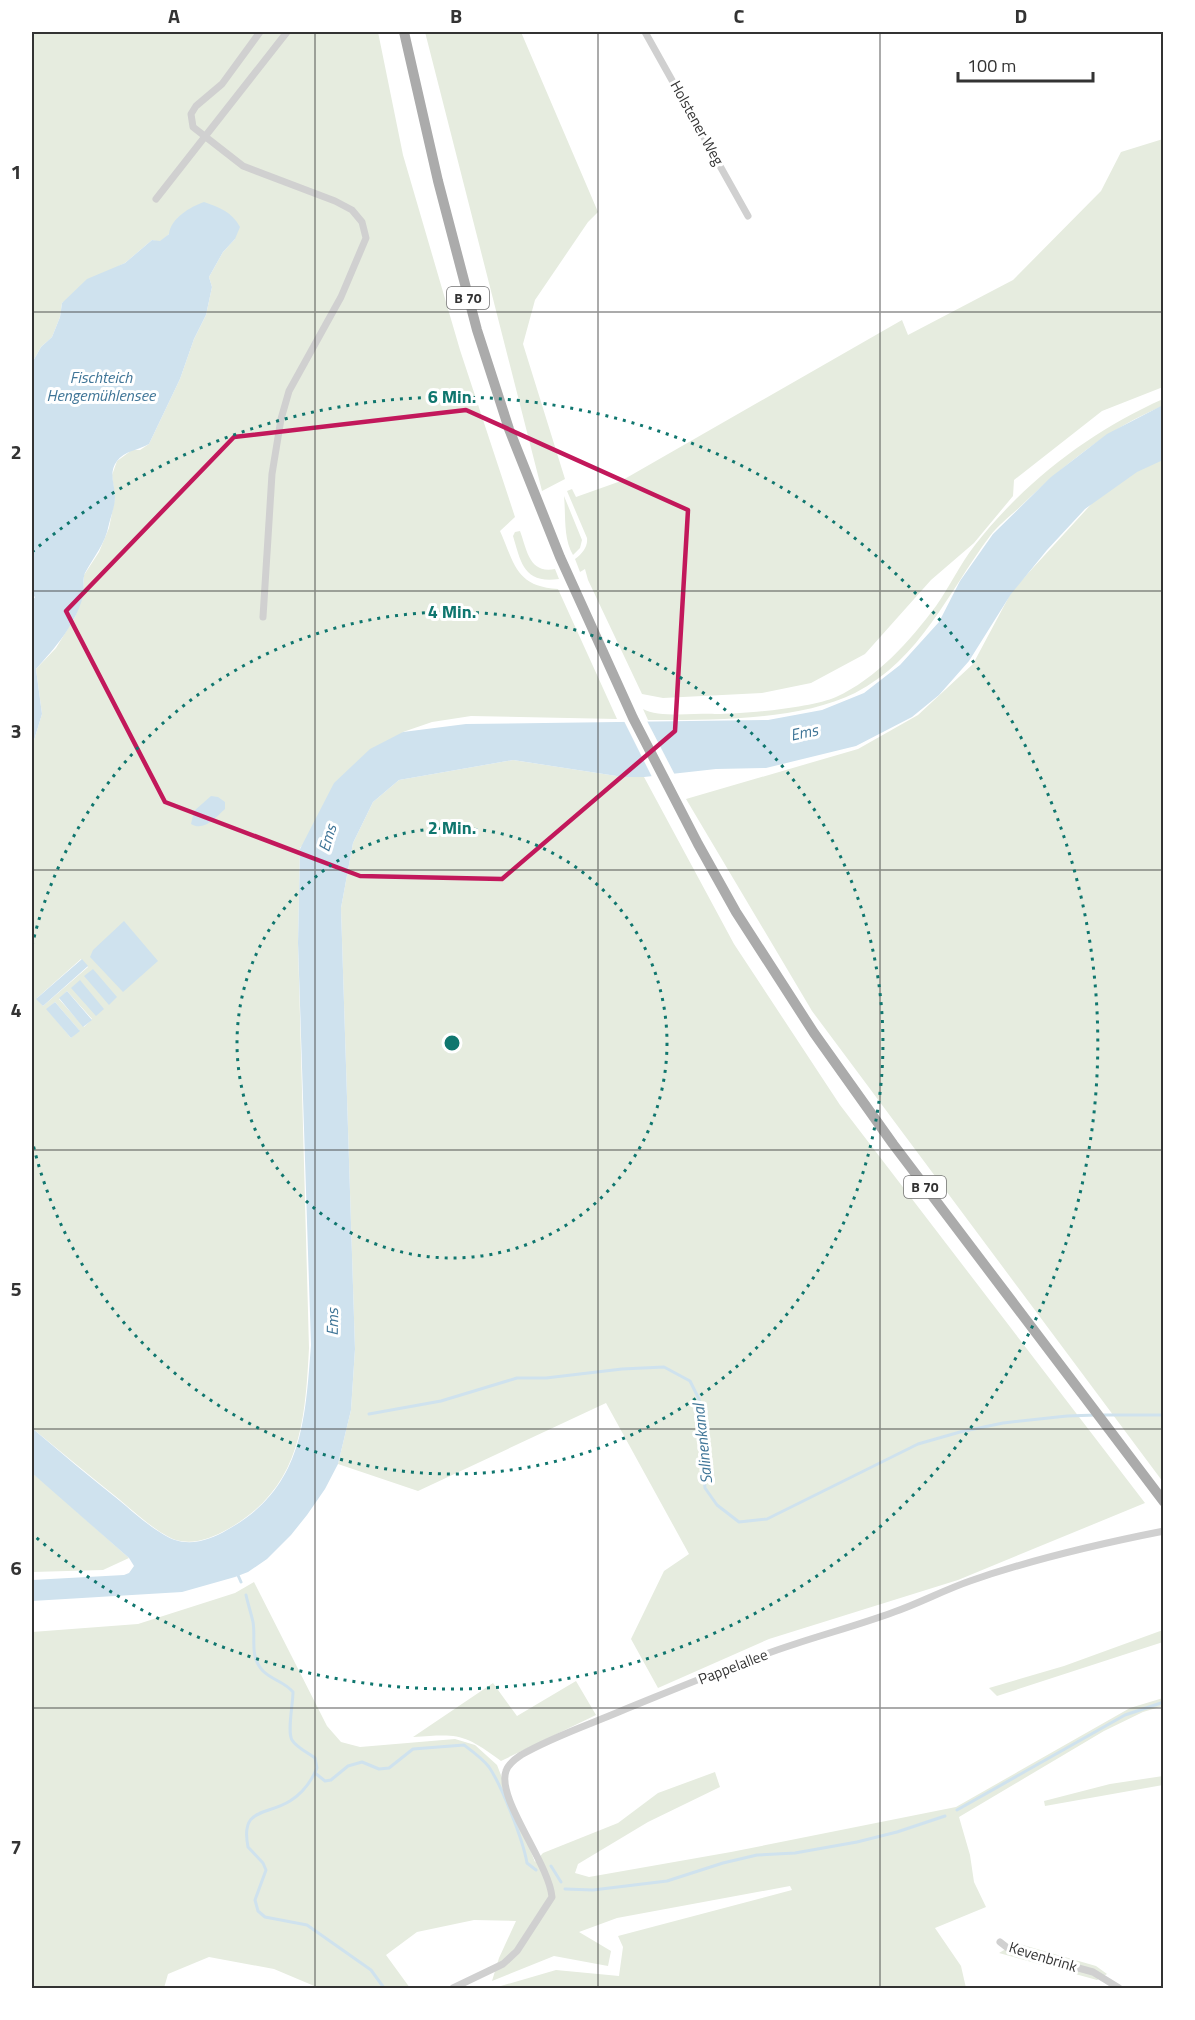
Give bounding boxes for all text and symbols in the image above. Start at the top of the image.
text: A [168,0,180,31]
text: B [450,0,462,31]
text: C [734,0,745,31]
text: D [1015,0,1027,31]
scale bar [958,45,1093,83]
text: 100 m [967,52,1016,79]
street label: Holstener Weg [665,76,730,170]
text: 1 [10,156,22,187]
road number: B 70 [447,287,489,309]
water label: Fischteich Hengemühlensee [47,365,157,407]
text: 6 Min. [428,383,476,410]
text: 2 [10,436,22,467]
text: 4 Min. [428,598,476,625]
text: 3 [10,715,22,746]
water label: Ems [788,717,821,747]
text: 2 Min. [428,814,476,841]
water label: Ems [312,820,343,855]
text: 4 [10,994,22,1025]
centre of rings [442,1033,462,1053]
road number: B 70 [904,1176,946,1198]
text: 5 [10,1273,22,1304]
water label: Ems [320,1307,344,1336]
water label: Salinenkanal [686,1401,718,1485]
text: 6 [10,1552,22,1583]
street label: Pappelallee [695,1643,771,1690]
text: 7 [10,1831,22,1862]
street label: Kevenbrink [1006,1935,1080,1978]

